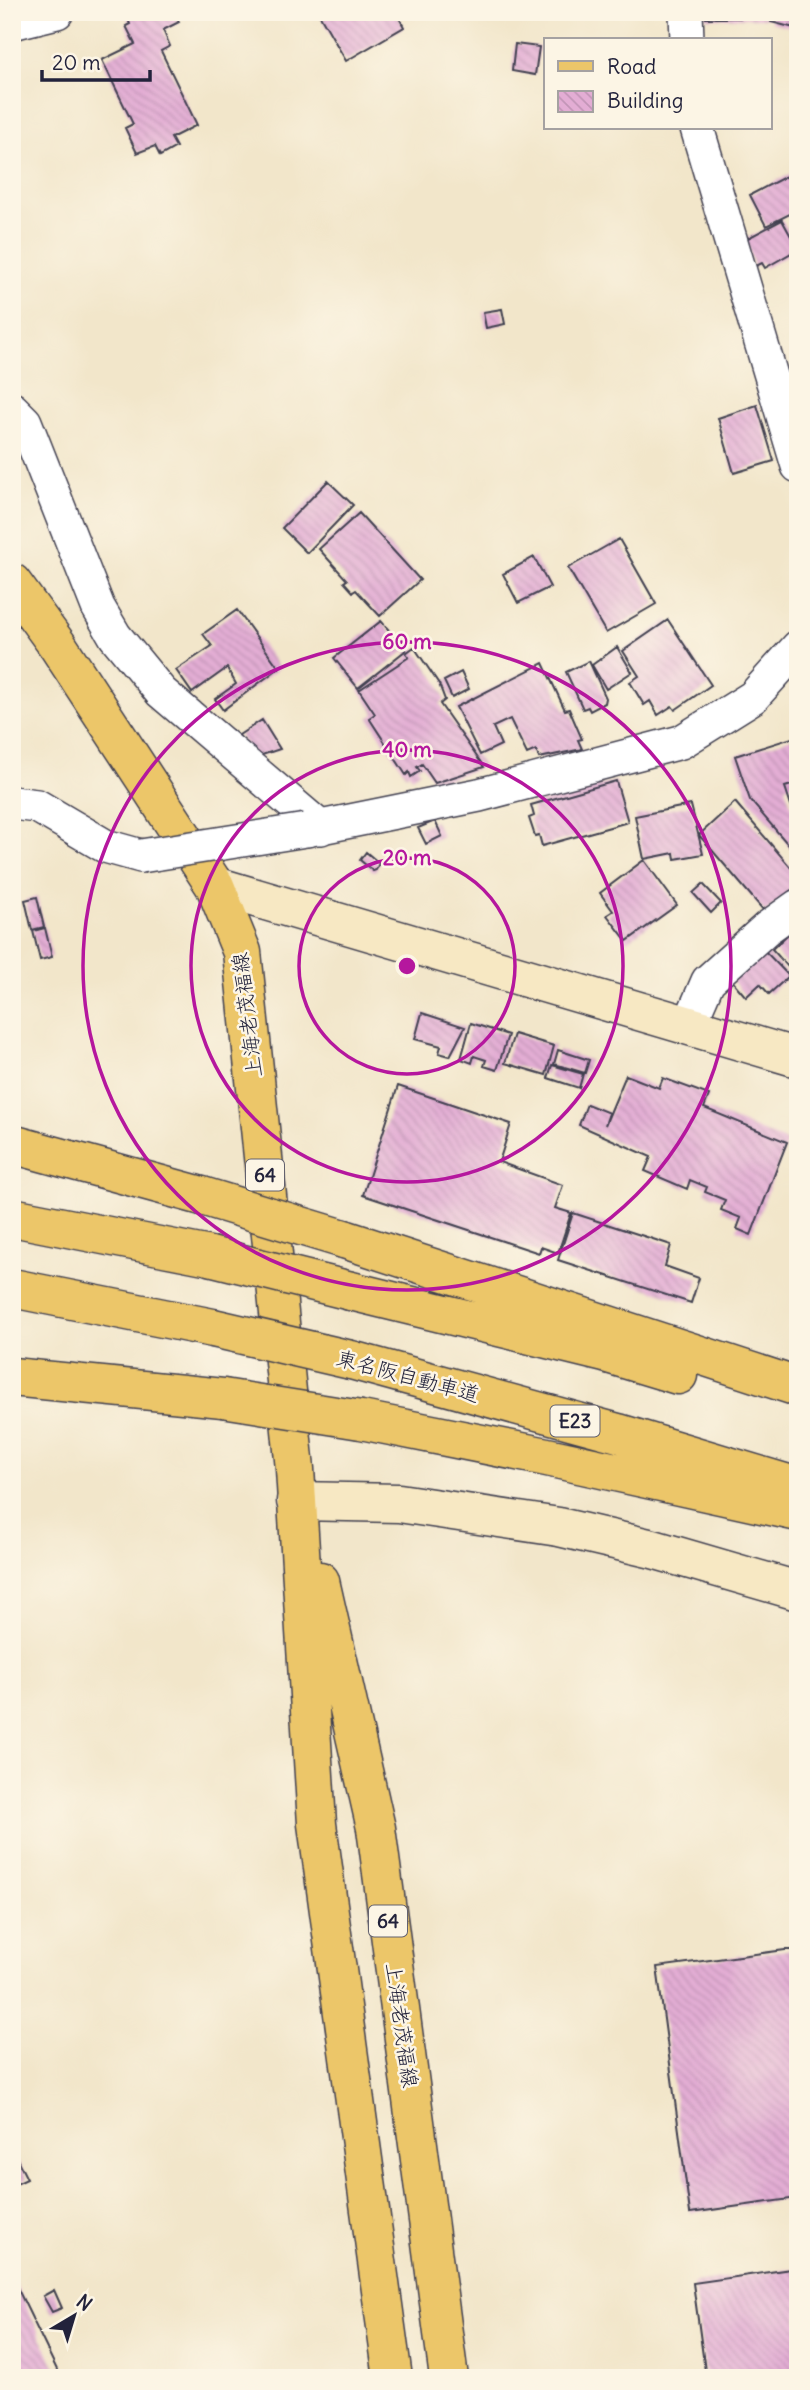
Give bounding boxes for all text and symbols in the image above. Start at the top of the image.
scale bar [42,38,150,82]
legend [544,38,772,130]
text: 20 m [52,49,101,76]
text: Road [607,53,656,80]
text: Building [607,87,683,114]
text: 60 m [382,628,432,655]
text: 40 m [382,736,432,763]
text: 20 m [383,844,432,871]
street label: 上海老茂福線 [226,951,268,1079]
centre of rings [395,954,419,978]
road number: 64 [246,1160,284,1190]
street label: 東名阪自動車道 [334,1344,482,1408]
road number: E23 [550,1406,600,1436]
road number: 64 [369,1906,407,1937]
street label: 上海老茂福線 [380,1961,424,2089]
north arrow [38,2282,108,2352]
text: N [72,2289,97,2316]

